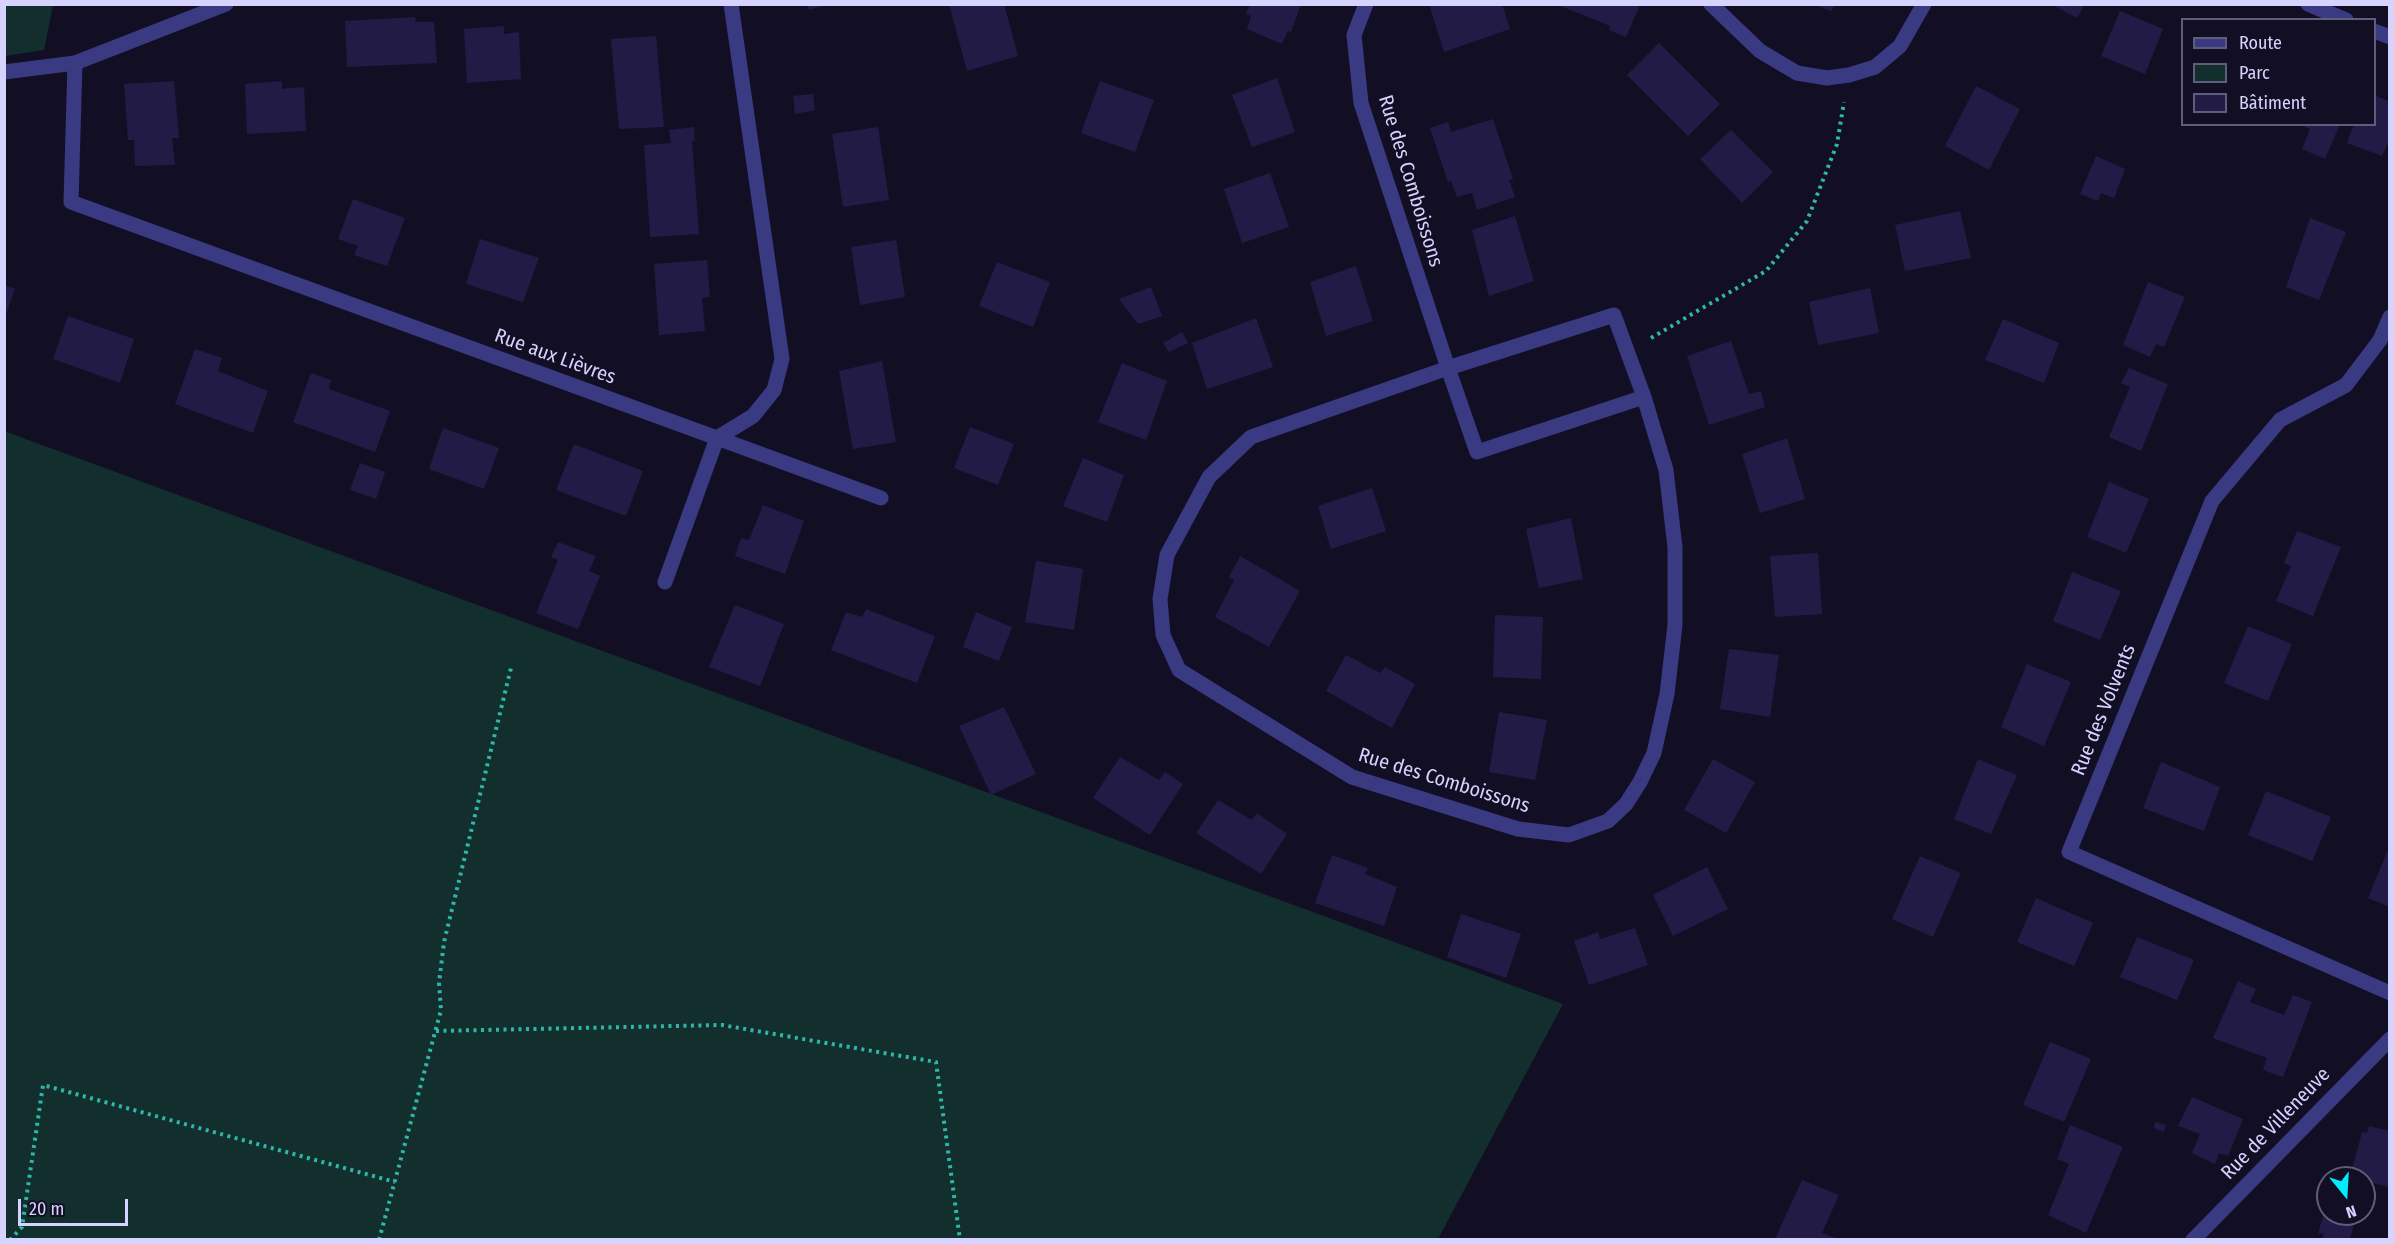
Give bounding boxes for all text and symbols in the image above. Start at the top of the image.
legend [2181,18,2376,126]
text: Route [2239,32,2282,54]
text: Parc [2239,62,2270,84]
street label: Rue des Comboissons [1372,92,1448,270]
text: Bâtiment [2239,92,2306,114]
street label: Rue aux Lièvres [491,324,619,390]
street label: Rue des Volvents [2067,641,2141,779]
street label: Rue des Comboissons [1355,743,1533,819]
street label: Rue de Villeneuve [2217,1063,2335,1185]
north arrow [2316,1166,2376,1226]
scale bar [21,1187,130,1225]
text: 20 m [29,1198,64,1220]
text: N [2344,1201,2359,1222]

